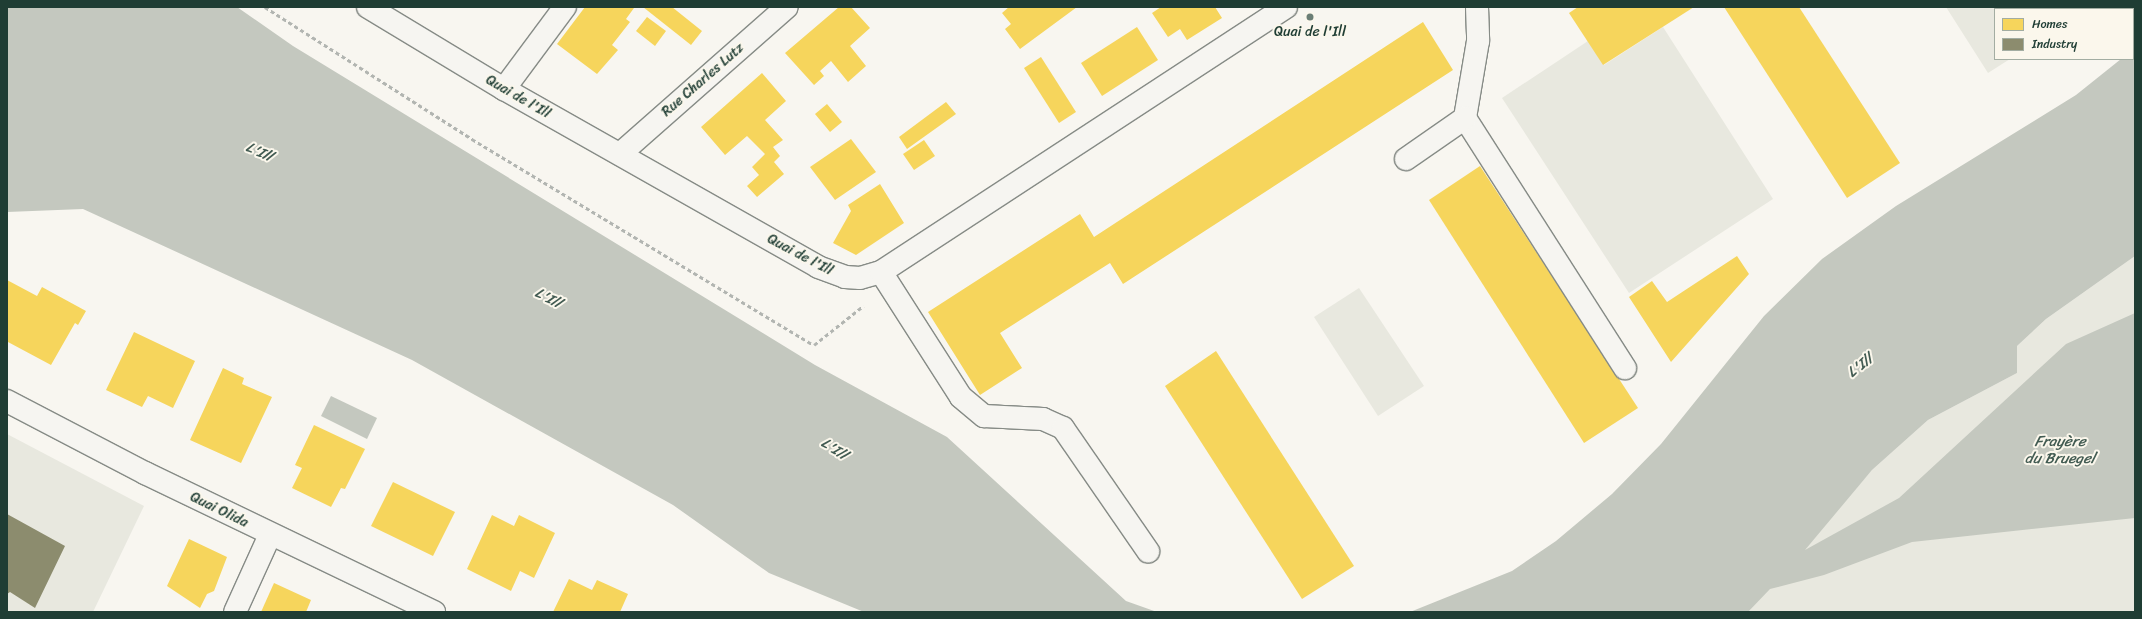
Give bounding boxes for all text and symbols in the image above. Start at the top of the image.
legend [1994,8,2134,60]
marker: Quai de l'Ill [1305,12,1315,22]
text: Homes [2032,13,2068,35]
place label: Quai de l'Ill [1274,24,1346,40]
text: Industry [2032,33,2077,55]
street label: Rue Charles Lutz [658,40,748,120]
street label: Quai de l'Ill [483,72,553,122]
water label: L'Ill [243,138,275,166]
street label: Quai de l'Ill [764,231,836,279]
water label: L'Ill [532,284,564,312]
water label: L'Ill [1844,351,1876,381]
water label: Frayère du Bruegel [2025,432,2095,467]
water label: L'Ill [818,434,850,464]
street label: Quai Olida [187,489,251,531]

